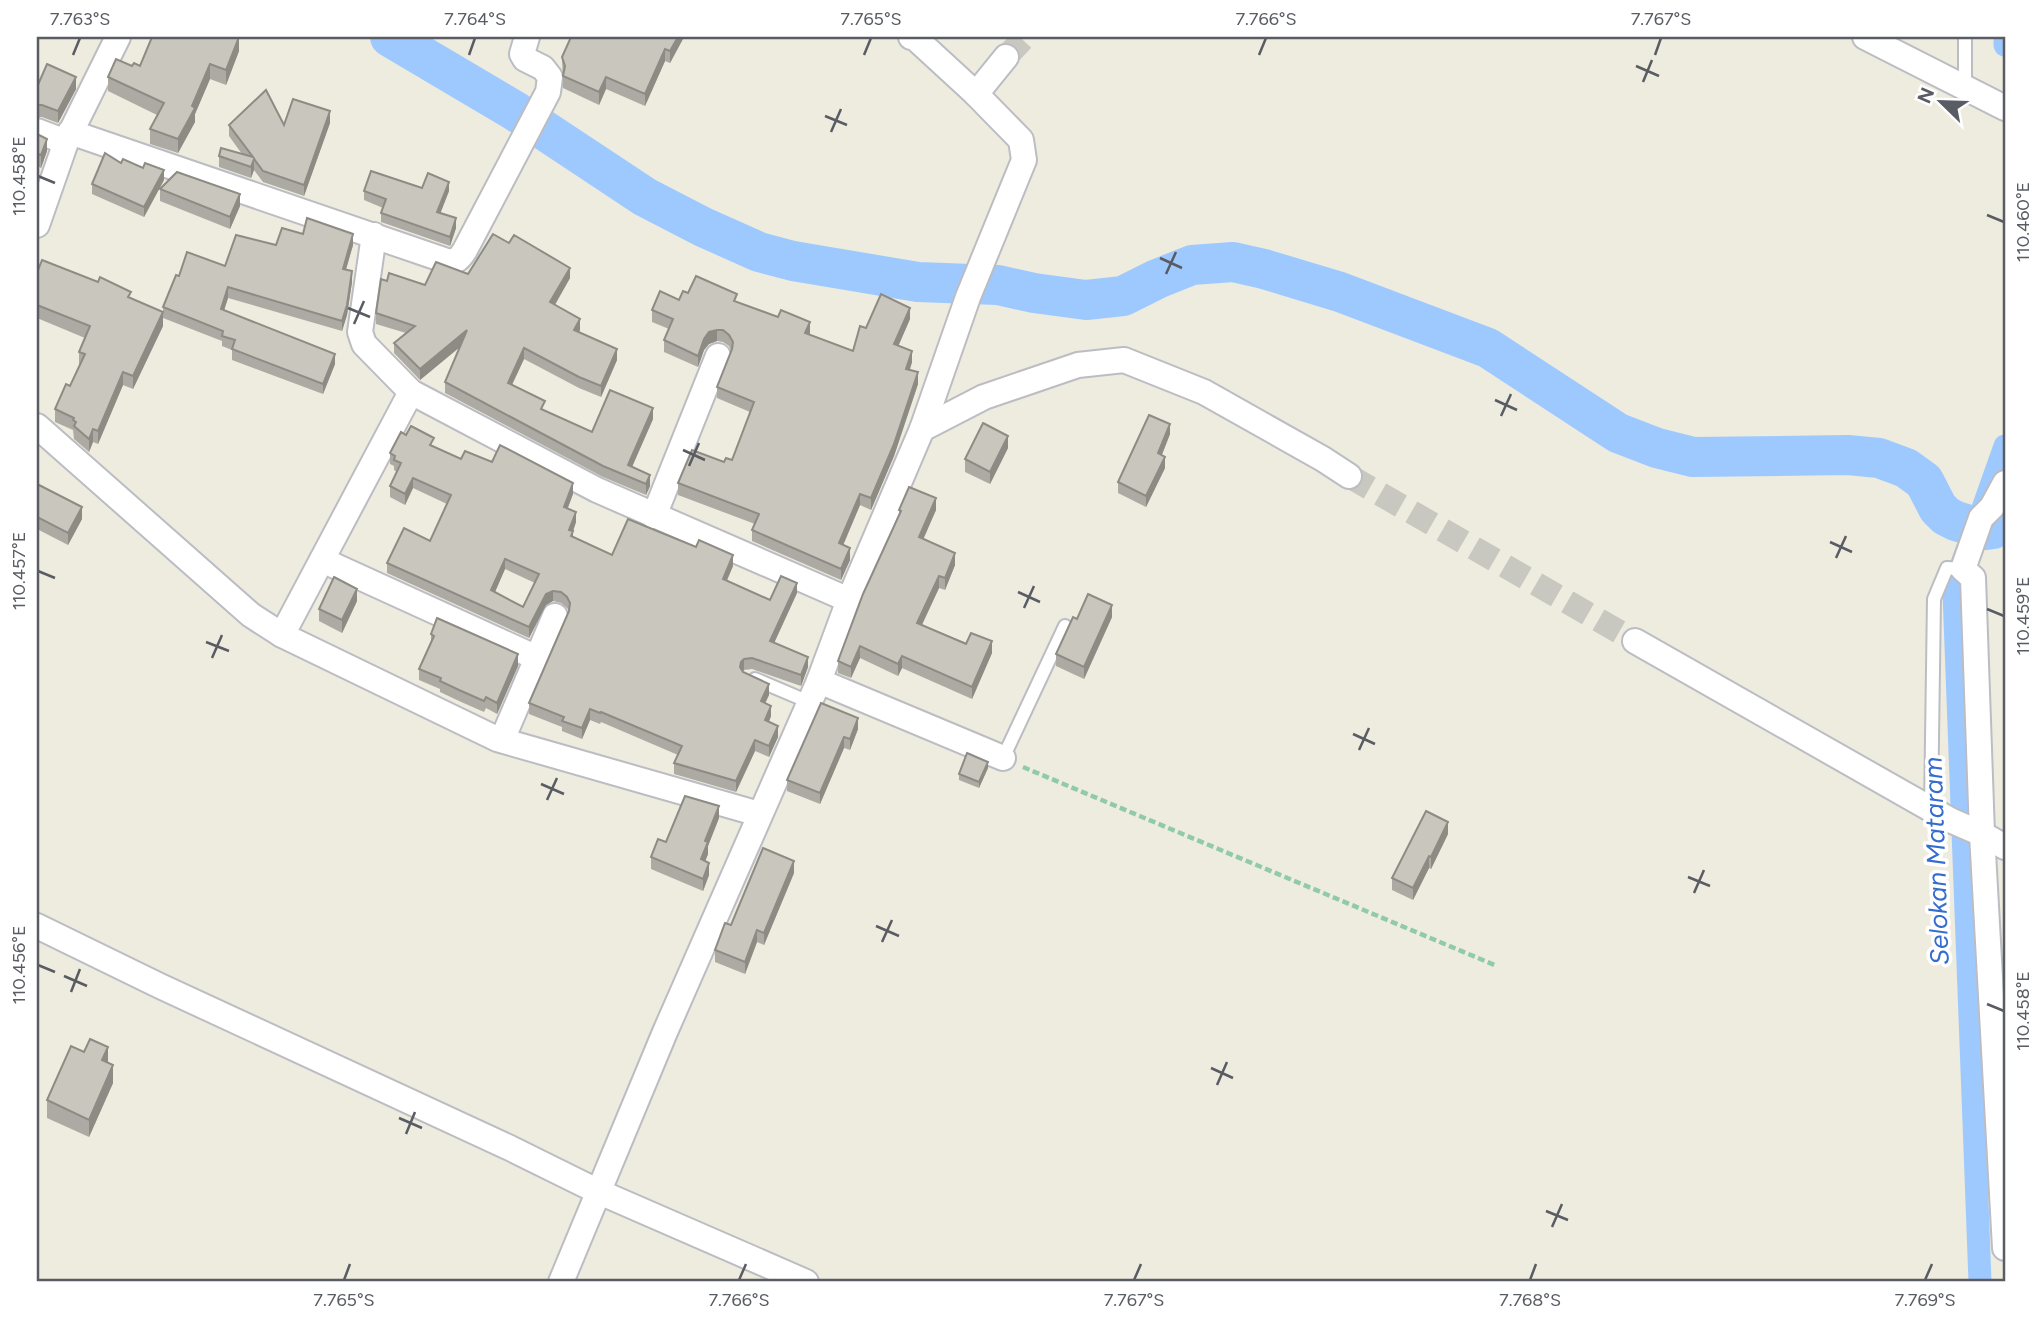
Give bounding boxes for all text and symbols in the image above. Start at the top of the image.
text: 7.763°S [50,8,110,30]
text: 7.764°S [444,8,506,30]
text: 7.765°S [840,8,902,30]
text: 7.766°S [1235,8,1297,30]
text: 7.767°S [1631,8,1691,30]
north arrow [1906,66,1976,136]
text: N [1912,84,1939,107]
text: 110.458°E [8,136,30,216]
text: 110.460°E [2012,182,2034,262]
text: 110.457°E [8,532,30,610]
text: 110.459°E [2012,576,2034,656]
water label: Selokan Mataram [1916,756,1956,966]
text: 110.456°E [8,925,30,1005]
text: 110.458°E [2012,971,2034,1051]
text: 7.765°S [313,1289,375,1311]
text: 7.766°S [708,1289,770,1311]
text: 7.767°S [1104,1289,1164,1311]
text: 7.768°S [1499,1289,1561,1311]
text: 7.769°S [1894,1289,1956,1311]

